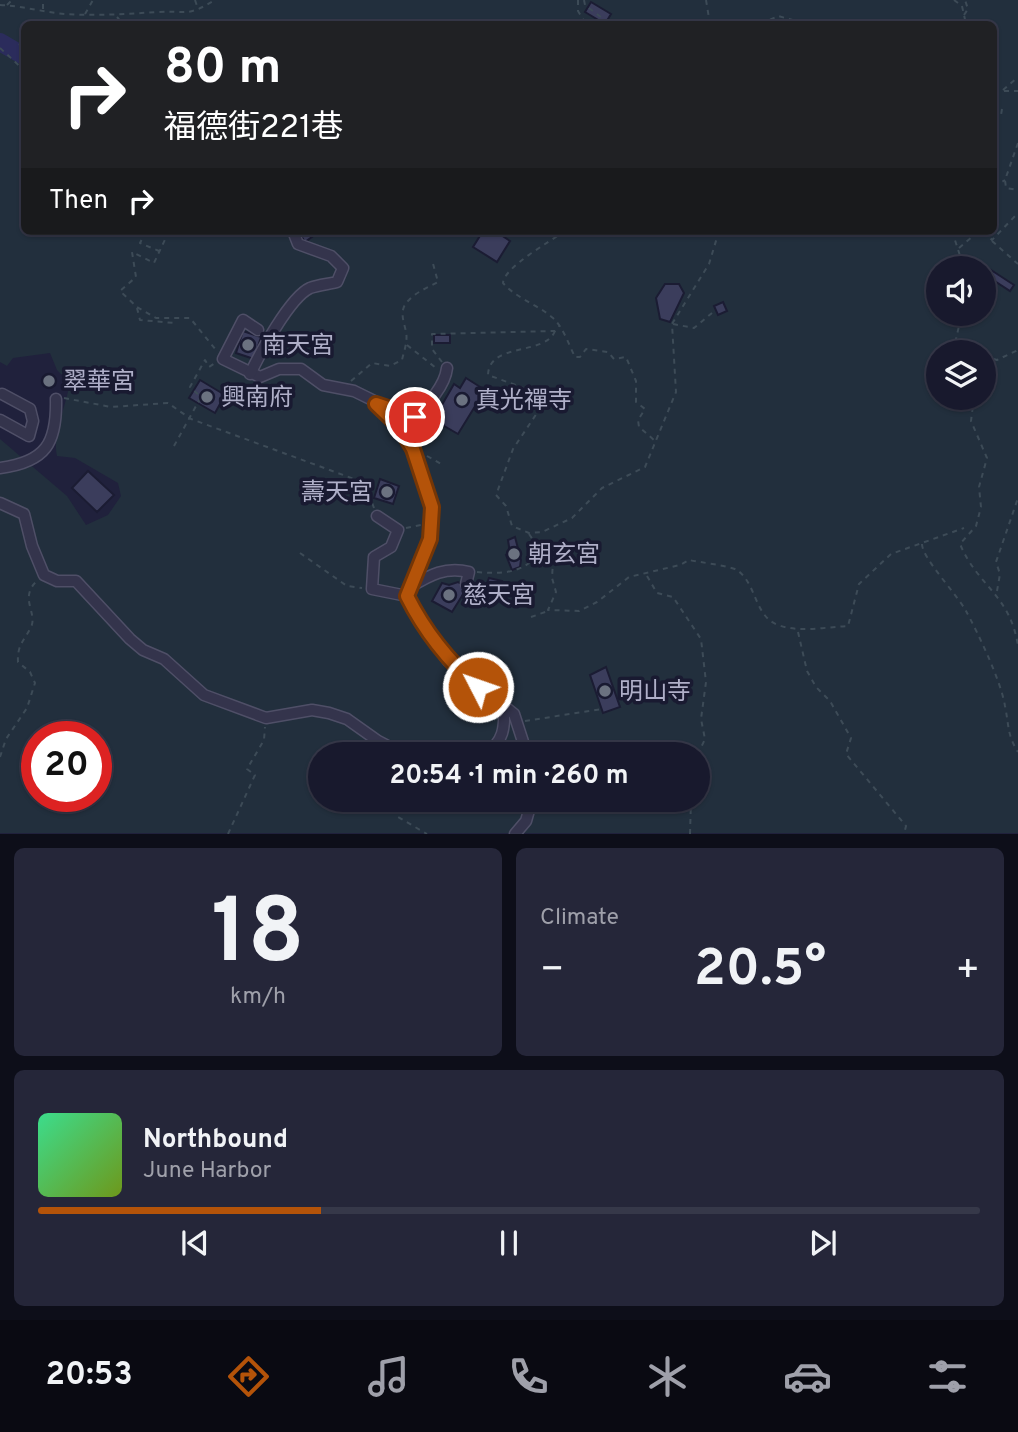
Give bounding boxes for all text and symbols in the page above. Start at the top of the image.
text: 80 m [164,39,281,101]
icon: right [49,49,140,140]
text: 福德街221巷 [164,109,343,149]
icon: right [122,182,160,220]
text: Then [49,185,108,218]
map controls [926,256,996,410]
button: sound [926,256,996,326]
place label: 南天宮 [262,332,334,362]
marker: 南天宮 [240,337,256,353]
button: layers [926,340,996,410]
place label: 翠華宮 [63,368,135,398]
marker: 翠華宮 [41,373,57,389]
place label: 興南府 [221,384,293,414]
pin [385,387,445,447]
place label: 真光禪寺 [476,387,572,417]
marker: 興南府 [199,389,215,405]
marker: 真光禪寺 [454,392,470,408]
icon: arrive [396,398,434,436]
place label: 壽天宮 [301,479,373,509]
marker: 壽天宮 [379,484,395,500]
place label: 朝玄宮 [528,541,600,571]
marker: 朝玄宮 [506,546,522,562]
place label: 慈天宮 [463,582,535,612]
marker: 慈天宮 [441,587,457,603]
position arrow [441,650,515,724]
place label: 明山寺 [619,678,691,708]
marker: 明山寺 [597,683,613,699]
speed limit sign: 20 [21,721,112,812]
text: 20:54 · 1 min · 260 m [389,760,629,793]
text: 18 [211,880,305,995]
text: Climate [540,904,619,933]
text: 20.5° [694,938,826,1004]
text: − [540,947,565,996]
text: + [955,947,980,996]
text: km/h [230,983,286,1012]
text: Northbound [143,1124,288,1157]
text: June Harbor [143,1157,271,1186]
icon: previous [176,1224,214,1262]
icon: pause [490,1224,528,1262]
icon: next [804,1224,842,1262]
icon: directions [224,1352,273,1401]
icon: music [364,1352,413,1401]
icon: phone [504,1352,553,1401]
icon: climate [643,1352,692,1401]
icon: car [783,1352,832,1401]
icon: filters [923,1352,972,1401]
text: 20:53 [45,1356,133,1396]

